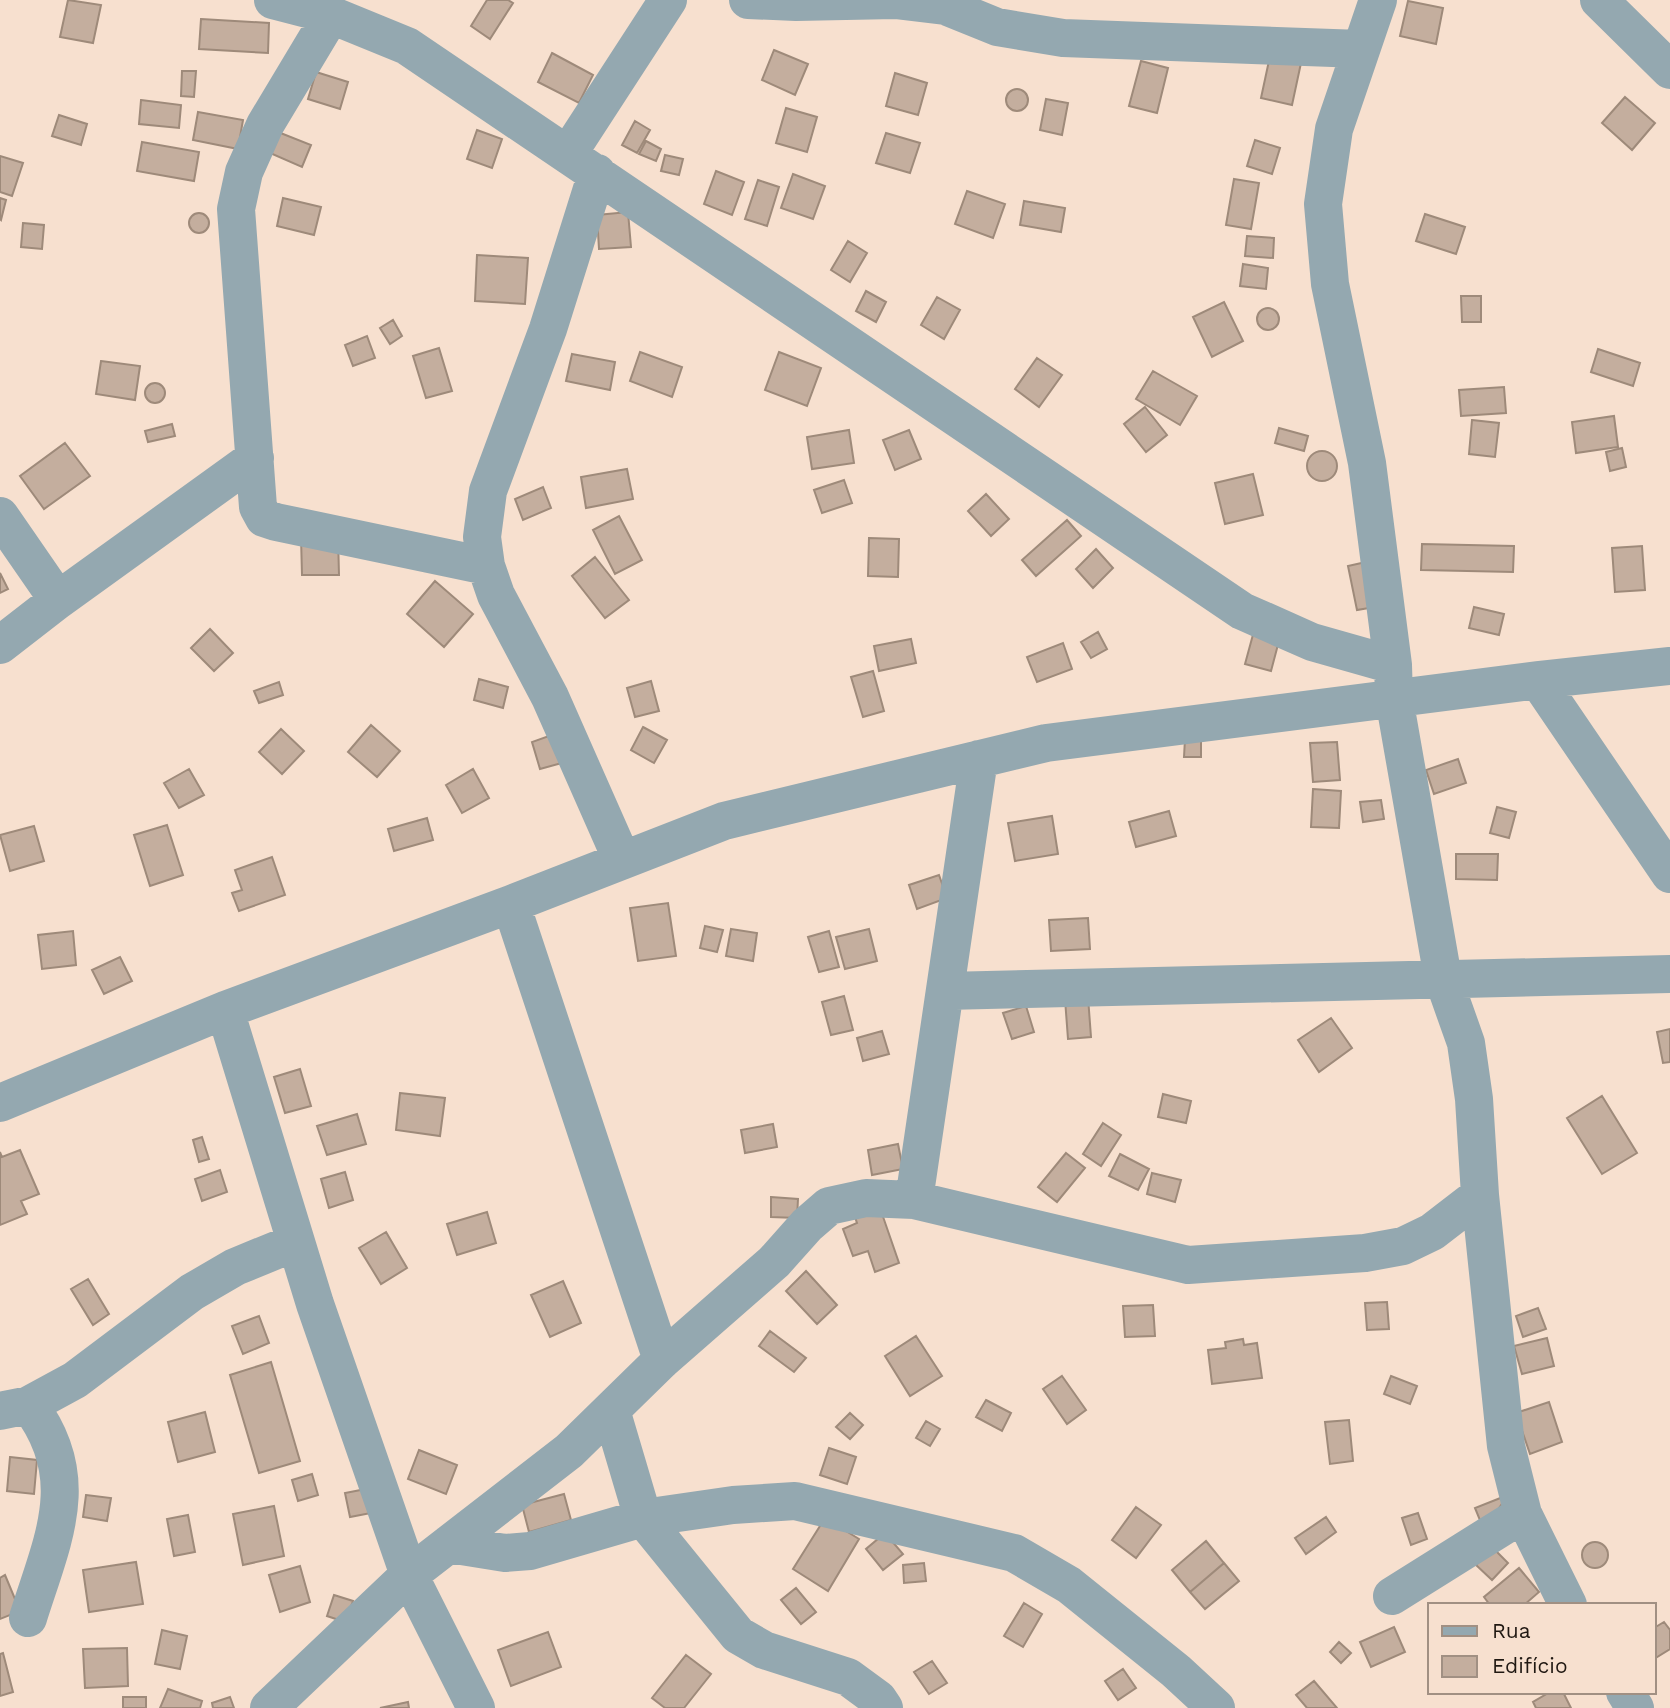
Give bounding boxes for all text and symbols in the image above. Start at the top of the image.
legend [1428,1603,1656,1694]
text: Rua [1492,1618,1531,1643]
text: Edifício [1492,1653,1568,1678]

